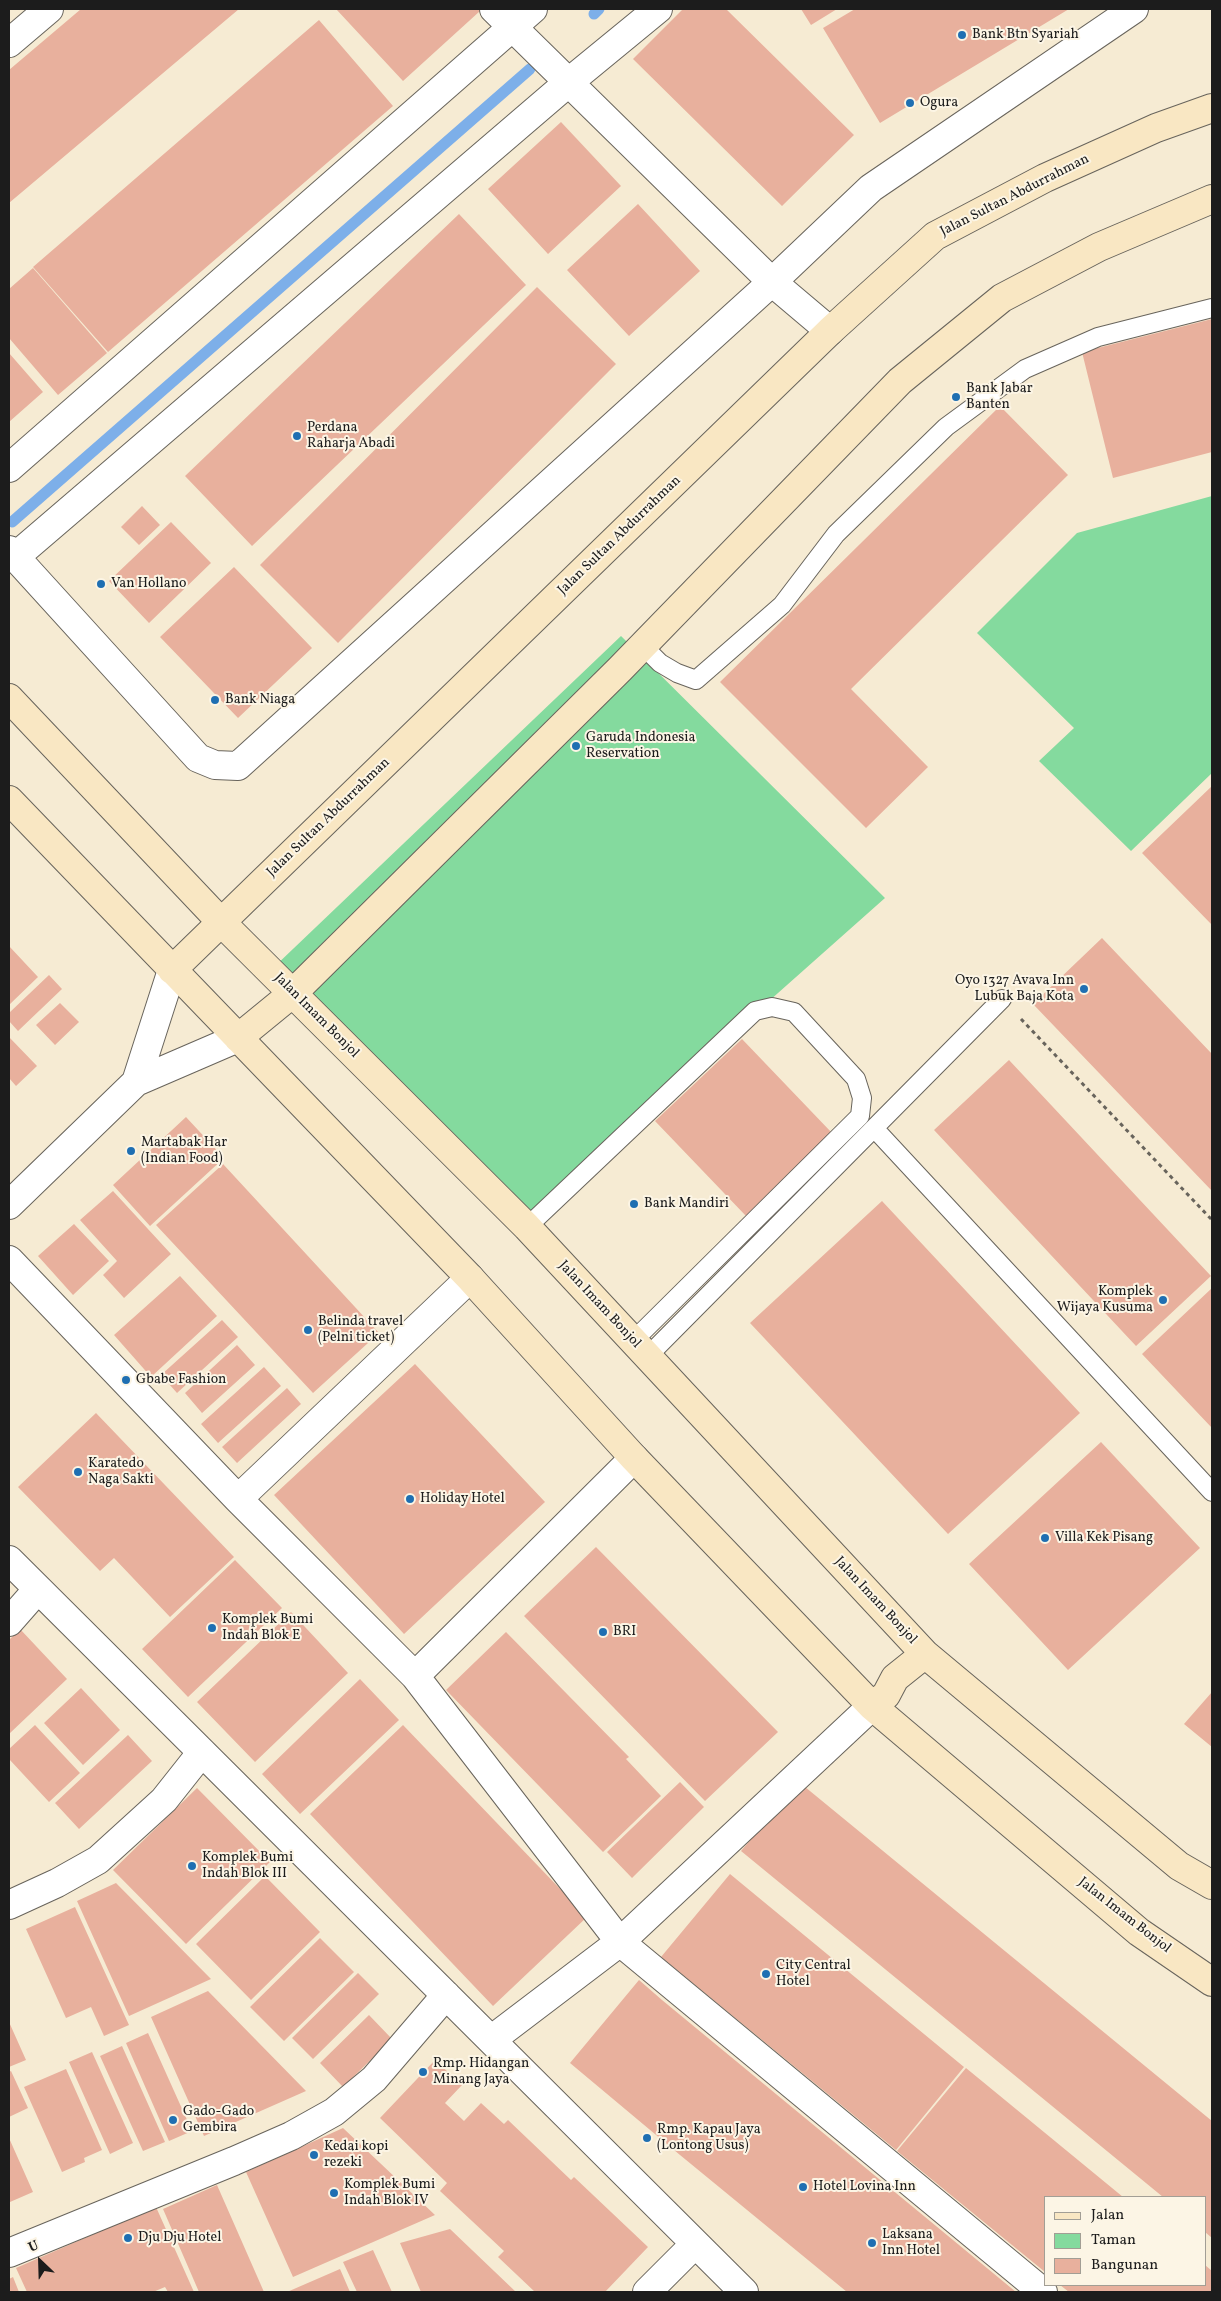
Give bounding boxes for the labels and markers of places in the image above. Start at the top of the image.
place label: Bank Btn Syariah [972,27,1079,43]
marker: Bank Btn Syariah [956,29,968,41]
place label: Ogura [920,95,958,111]
marker: Ogura [904,97,916,109]
place label: Bank Jabar Banten [966,381,1033,414]
marker: Bank Jabar Banten [950,391,962,403]
place label: Perdana Raharja Abadi [307,420,395,452]
marker: Perdana Raharja Abadi [291,430,303,442]
place label: Van Hollano [111,576,186,592]
marker: Van Hollano [95,578,107,590]
place label: Bank Niaga [225,692,295,708]
marker: Bank Niaga [209,694,221,706]
place label: Garuda Indonesia Reservation [586,730,695,762]
marker: Garuda Indonesia Reservation [570,740,582,752]
place label: Oyo 1327 Avava Inn Lubuk Baja Kota [955,973,1074,1006]
marker: Oyo 1327 Avava Inn Lubuk Baja Kota [1078,983,1090,995]
place label: Martabak Har (Indian Food) [141,1135,227,1168]
marker: Martabak Har (Indian Food) [125,1145,137,1157]
place label: Bank Mandiri [644,1196,729,1212]
marker: Bank Mandiri [628,1198,640,1210]
place label: Komplek Wijaya Kusuma [1057,1284,1153,1316]
marker: Komplek Wijaya Kusuma [1157,1294,1169,1306]
place label: Belinda travel (Pelni ticket) [318,1314,403,1346]
marker: Belinda travel (Pelni ticket) [302,1324,314,1336]
place label: Gbabe Fashion [136,1372,226,1388]
marker: Gbabe Fashion [120,1374,132,1386]
place label: Karatedo Naga Sakti [88,1456,154,1488]
marker: Karatedo Naga Sakti [72,1466,84,1478]
place label: Holiday Hotel [420,1491,505,1507]
marker: Holiday Hotel [404,1493,416,1505]
place label: Villa Kek Pisang [1055,1530,1153,1546]
marker: Villa Kek Pisang [1039,1532,1051,1544]
place label: Komplek Bumi Indah Blok E [222,1612,313,1644]
marker: Komplek Bumi Indah Blok E [206,1622,218,1634]
place label: BRI [613,1624,636,1640]
marker: BRI [597,1626,609,1638]
place label: Komplek Bumi Indah Blok III [202,1850,293,1882]
marker: Komplek Bumi Indah Blok III [186,1860,198,1872]
place label: City Central Hotel [776,1958,851,1990]
marker: City Central Hotel [760,1968,772,1980]
place label: Rmp. Hidangan Minang Jaya [433,2056,529,2088]
marker: Rmp. Hidangan Minang Jaya [417,2066,429,2078]
place label: Gado-Gado Gembira [183,2104,254,2136]
marker: Gado-Gado Gembira [167,2114,179,2126]
place label: Rmp. Kapau Jaya (Lontong Usus) [657,2122,761,2154]
marker: Rmp. Kapau Jaya (Lontong Usus) [641,2132,653,2144]
place label: Kedai kopi rezeki [324,2139,389,2172]
marker: Kedai kopi rezeki [308,2149,320,2161]
place label: Komplek Bumi Indah Blok IV [344,2177,435,2210]
place label: Hotel Lovina Inn [813,2179,916,2195]
marker: Hotel Lovina Inn [797,2181,809,2193]
marker: Komplek Bumi Indah Blok IV [328,2187,340,2199]
place label: Laksana Inn Hotel [882,2227,940,2260]
place label: Dju Dju Hotel [138,2230,221,2246]
marker: Dju Dju Hotel [122,2232,134,2244]
marker: Laksana Inn Hotel [866,2237,878,2249]

